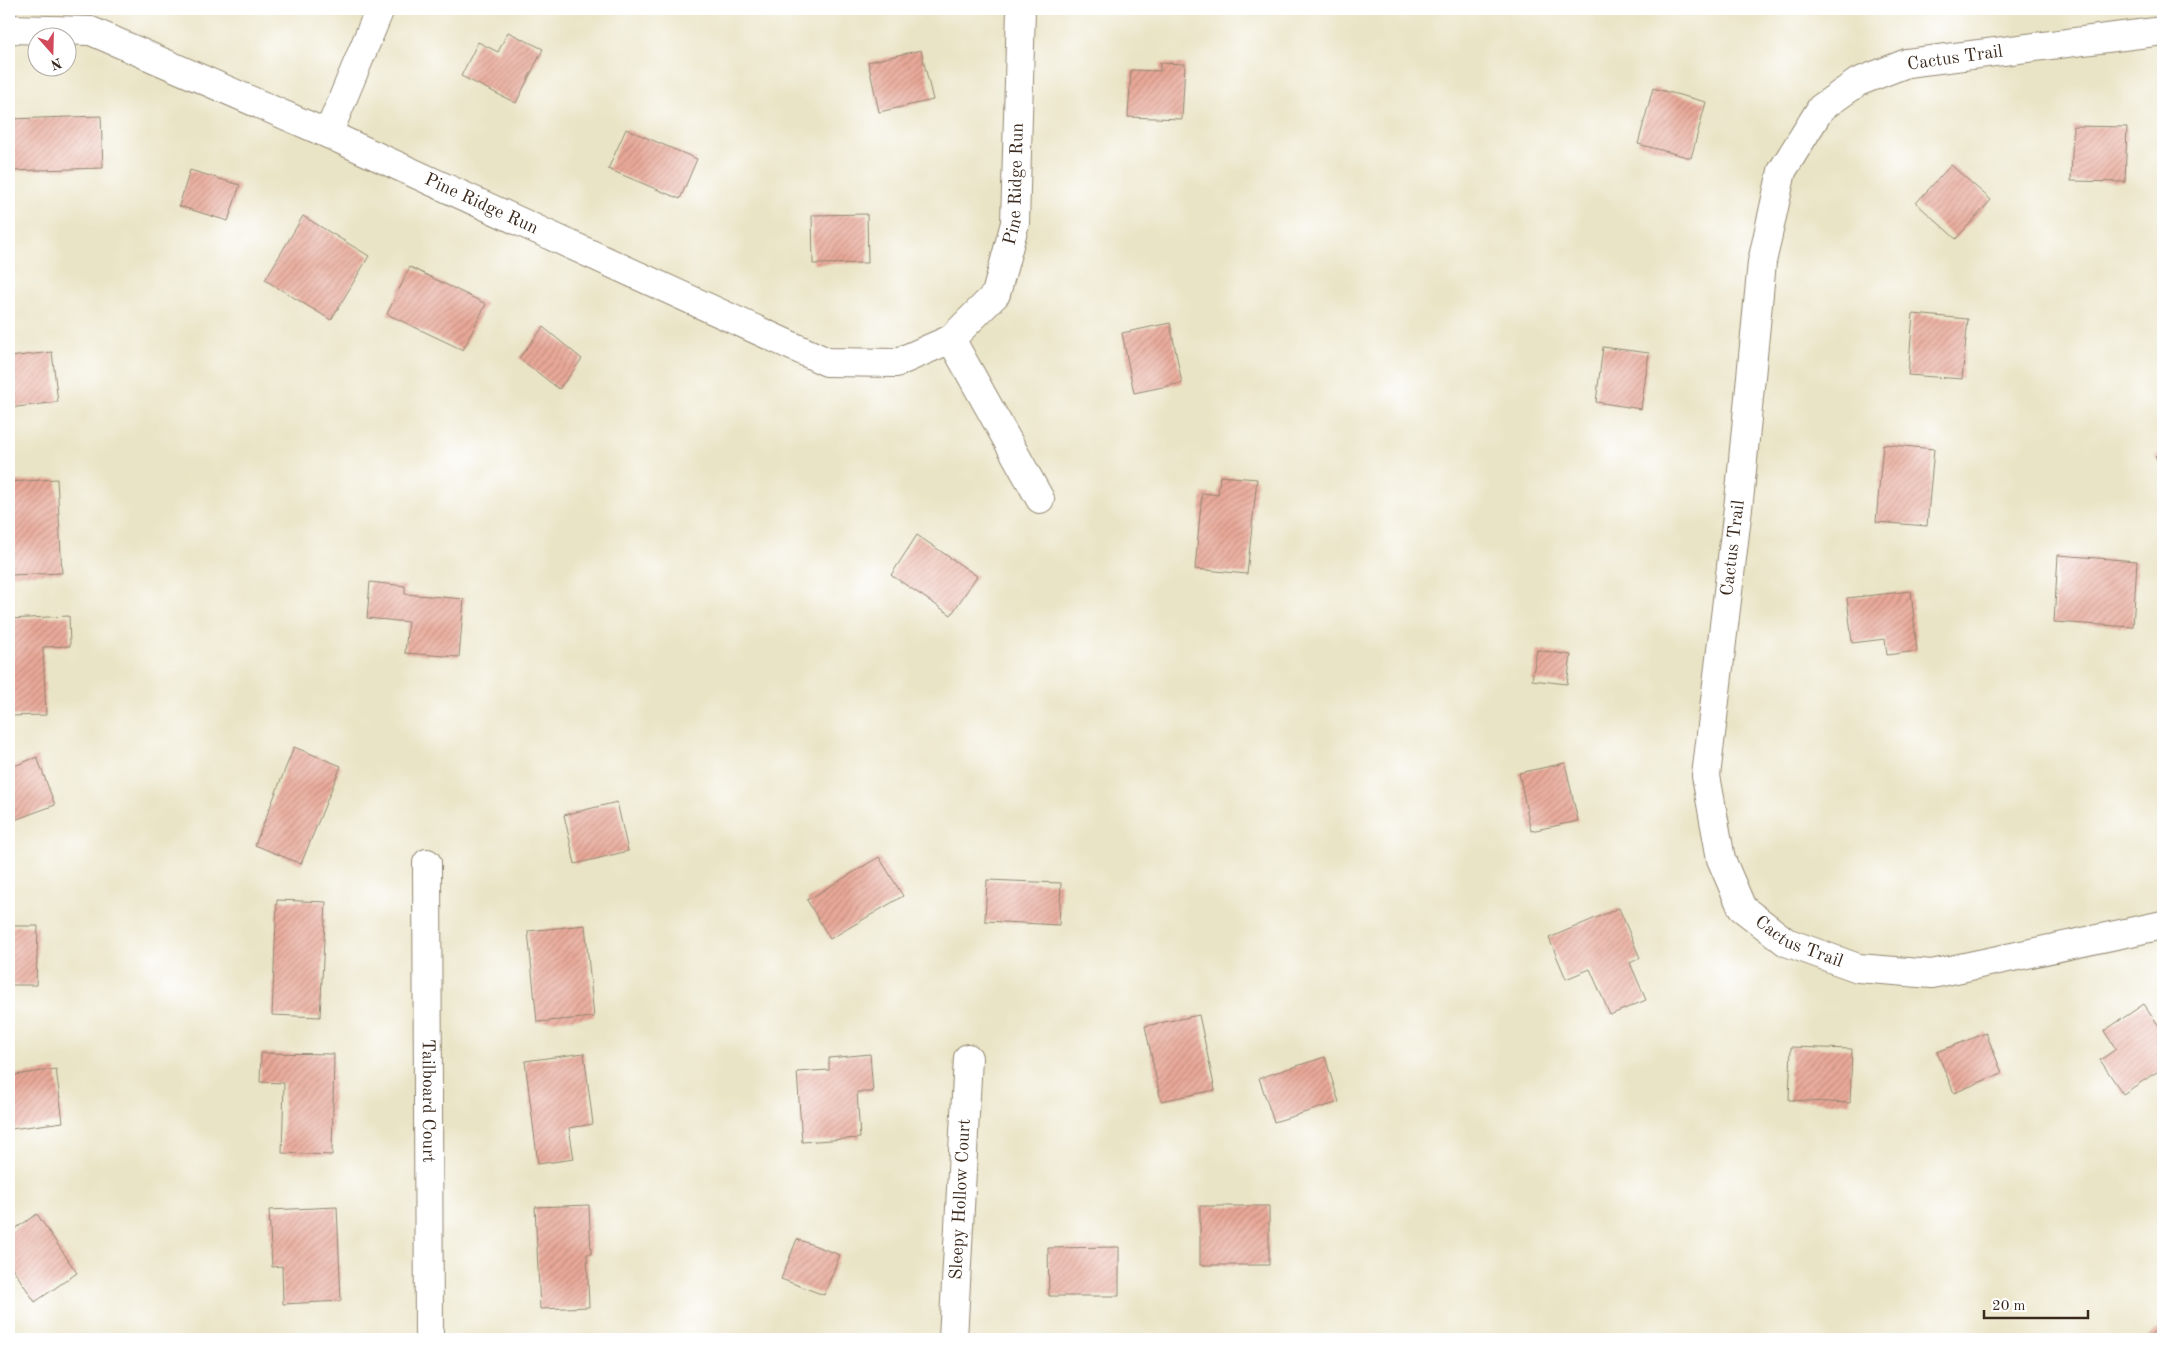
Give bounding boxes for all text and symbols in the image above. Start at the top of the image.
north arrow [28,28,78,78]
street label: Cactus Trail [1906,42,2004,74]
text: N [48,55,64,72]
street label: Pine Ridge Run [1000,122,1027,247]
street label: Pine Ridge Run [422,170,541,238]
street label: Cactus Trail [1718,499,1748,597]
street label: Cactus Trail [1752,912,1846,971]
street label: Tailboard Court [419,1039,437,1163]
street label: Sleepy Hollow Court [947,1118,974,1280]
scale bar [1984,1288,2088,1320]
text: 20 m [1992,1299,2026,1314]

